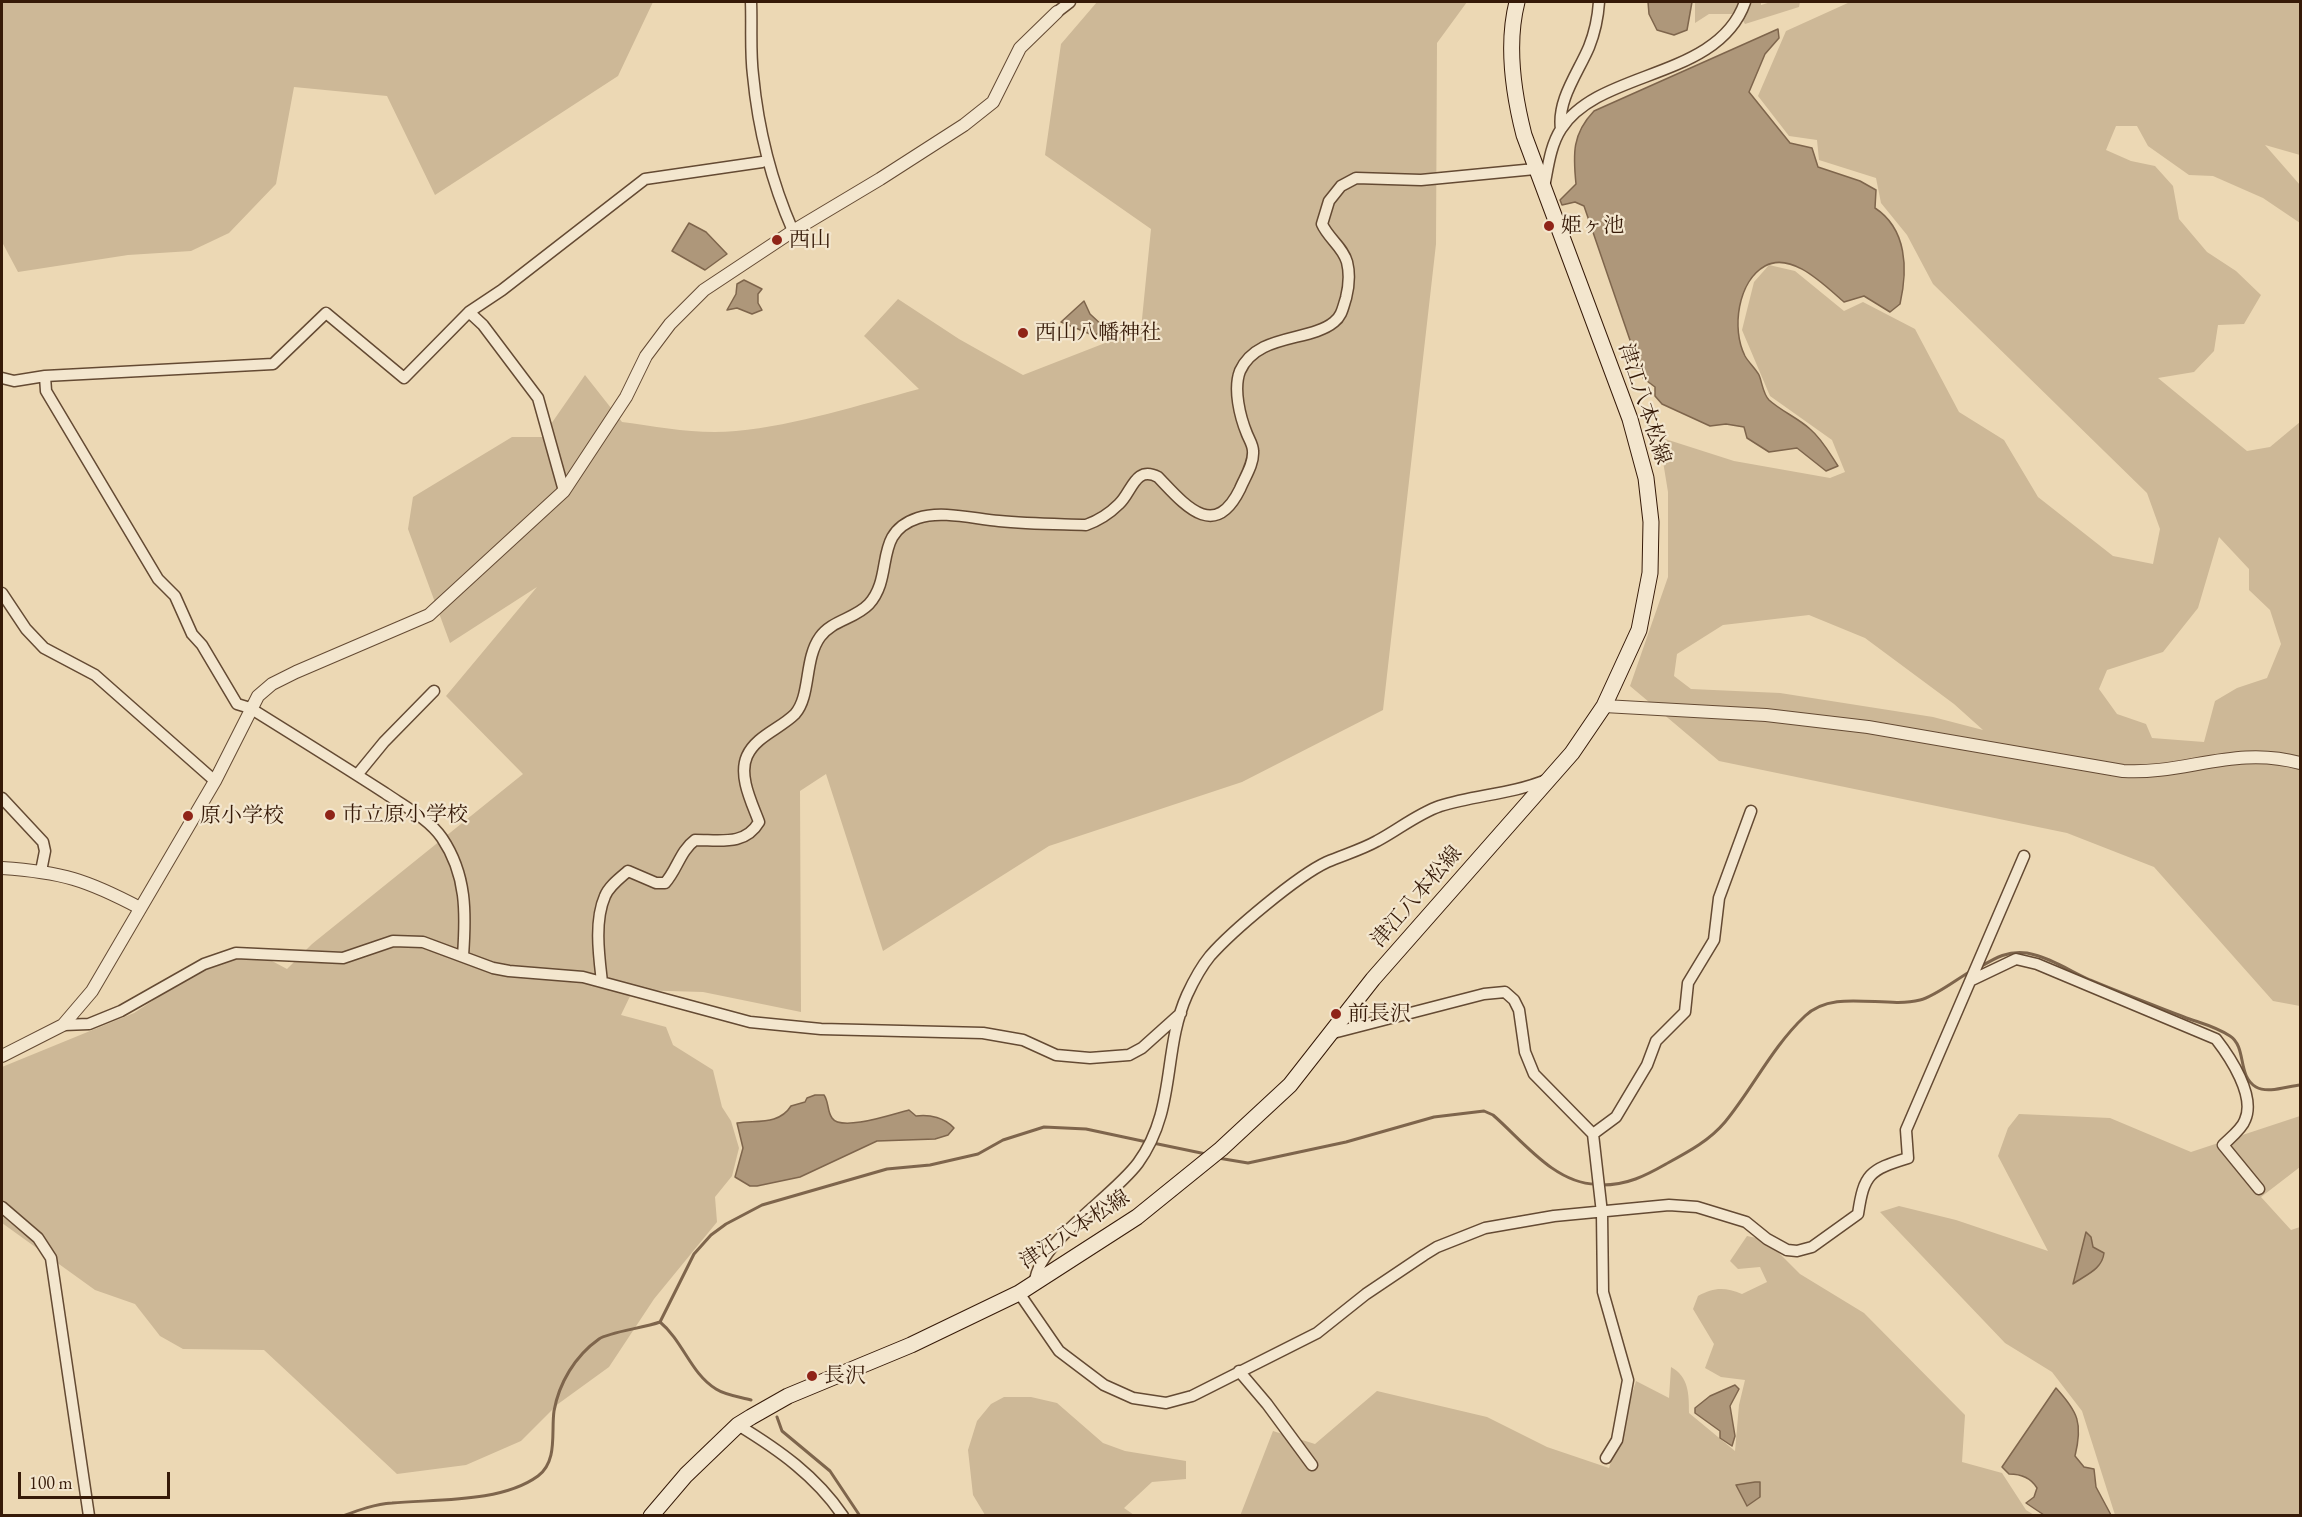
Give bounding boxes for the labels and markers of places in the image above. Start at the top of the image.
place label: 姫ヶ池 [1561,213,1624,239]
marker: 姫ヶ池 [1542,219,1556,233]
place label: 西山 [789,227,831,253]
marker: 西山 [770,233,784,247]
place label: 西山八幡神社 [1035,320,1161,346]
marker: 西山八幡神社 [1016,326,1030,340]
place label: 市立原小学校 [342,802,468,828]
place label: 原小学校 [200,803,284,829]
marker: 市立原小学校 [323,808,337,822]
marker: 原小学校 [181,809,195,823]
place label: 前長沢 [1348,1001,1411,1027]
marker: 前長沢 [1329,1007,1343,1021]
place label: 長沢 [824,1363,866,1389]
marker: 長沢 [805,1369,819,1383]

